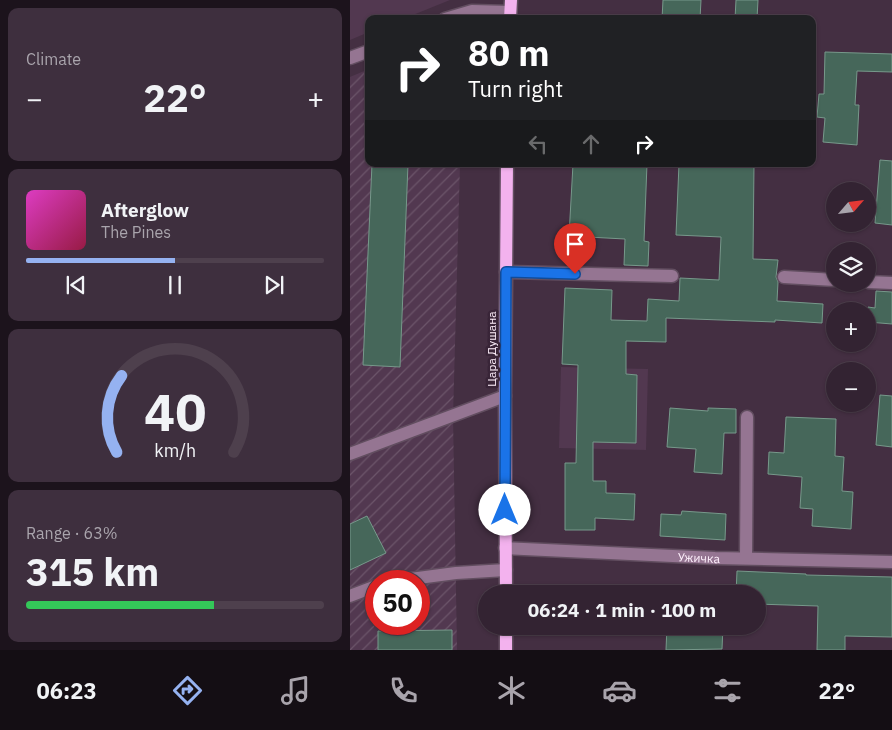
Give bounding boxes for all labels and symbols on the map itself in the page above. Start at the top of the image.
north arrow [826,182,876,232]
pin [554,223,596,274]
street label: Цара Душана [484,311,499,387]
position arrow [478,483,530,535]
street label: Ужичка [677,549,721,566]
speed limit sign: 50 [365,570,430,635]

